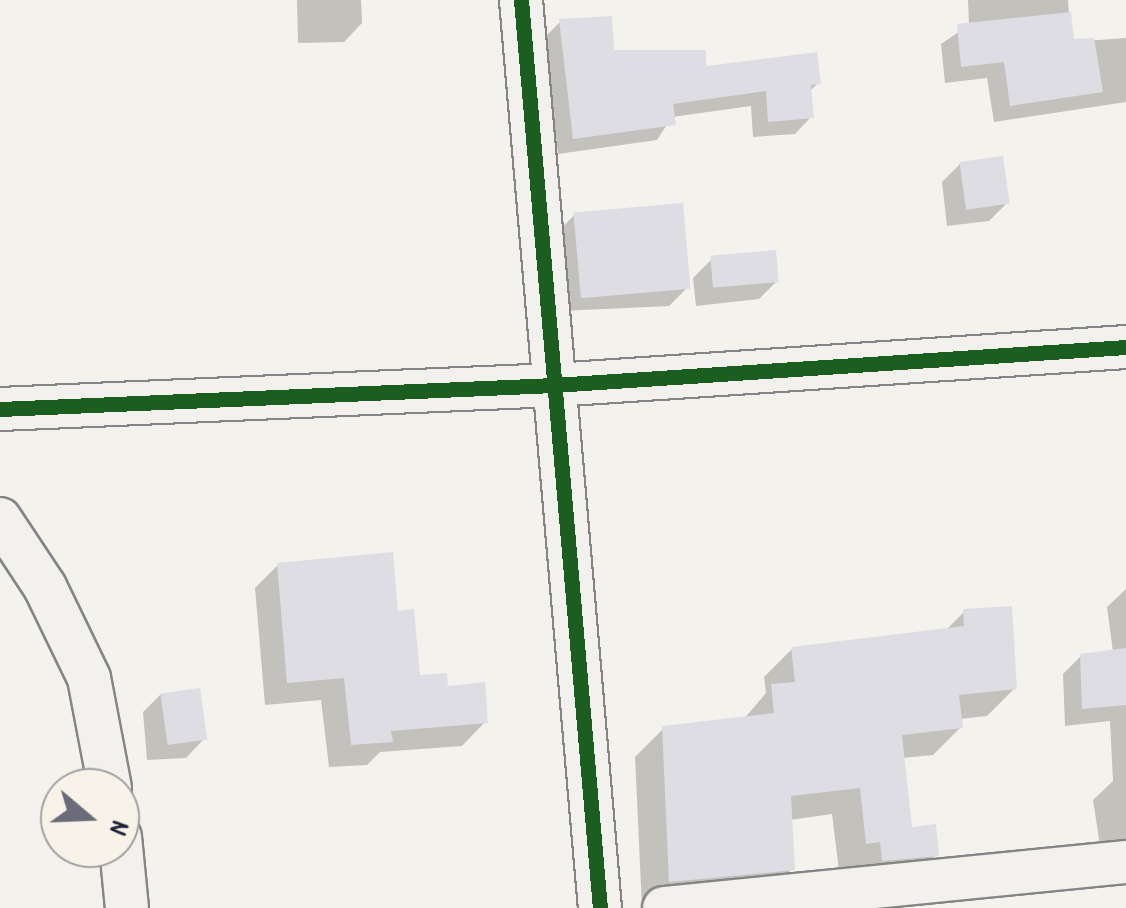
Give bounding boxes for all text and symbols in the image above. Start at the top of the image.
north arrow [40,768,140,868]
text: N [95,814,138,840]

